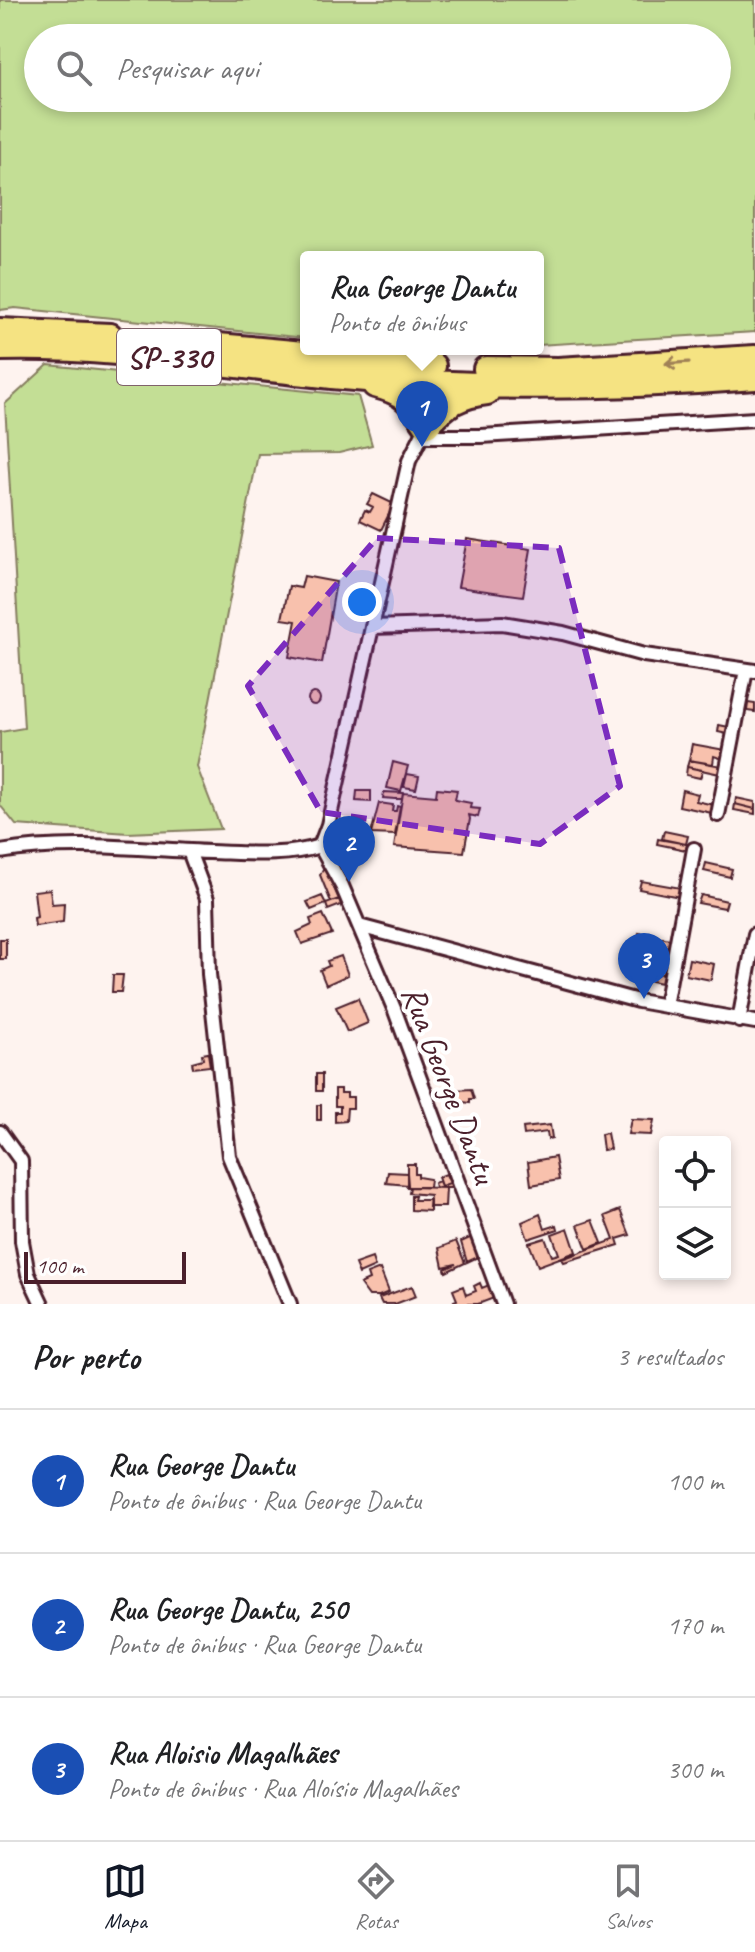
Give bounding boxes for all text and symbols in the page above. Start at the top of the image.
search box [24,24,731,112]
icon: search [52,46,96,90]
text: Pesquisar aqui [116,49,259,87]
popup [300,251,544,355]
text: Rua George Dantu [329,268,515,306]
text: Ponto de ônibus [329,306,466,339]
road number: SP-330 [117,329,221,385]
one-way arrow [664,356,691,371]
pin: 1 [396,381,448,447]
your location [342,582,382,622]
pin: 2 [323,816,375,882]
pin: 3 [618,933,670,999]
street label: Rua George Dantu [392,979,508,1191]
map controls [659,1136,731,1280]
button: locate [659,1136,731,1208]
button: layers [659,1208,731,1280]
scale bar [24,1248,186,1284]
text: 100 m [36,1252,83,1280]
text: Por perto [32,1335,140,1378]
text: 3 resultados [617,1340,723,1373]
text: Rua George Dantu [108,1446,294,1484]
text: 1 [52,1465,64,1498]
text: 100 m [667,1465,723,1498]
text: Ponto de ônibus · Rua George Dantu [108,1484,421,1517]
text: Rua George Dantu, 250 [108,1590,347,1628]
text: 2 [52,1609,64,1642]
text: 170 m [667,1609,723,1642]
text: Ponto de ônibus · Rua George Dantu [108,1628,421,1661]
text: Rua Aloisio Magalhães [108,1734,337,1772]
text: 3 [52,1753,64,1786]
text: 300 m [667,1753,723,1786]
text: Ponto de ônibus · Rua Aloísio Magalhães [108,1772,458,1805]
tab: Mapa [103,1859,147,1935]
tab: Rotas [354,1859,398,1935]
tab: Salvos [605,1859,652,1935]

